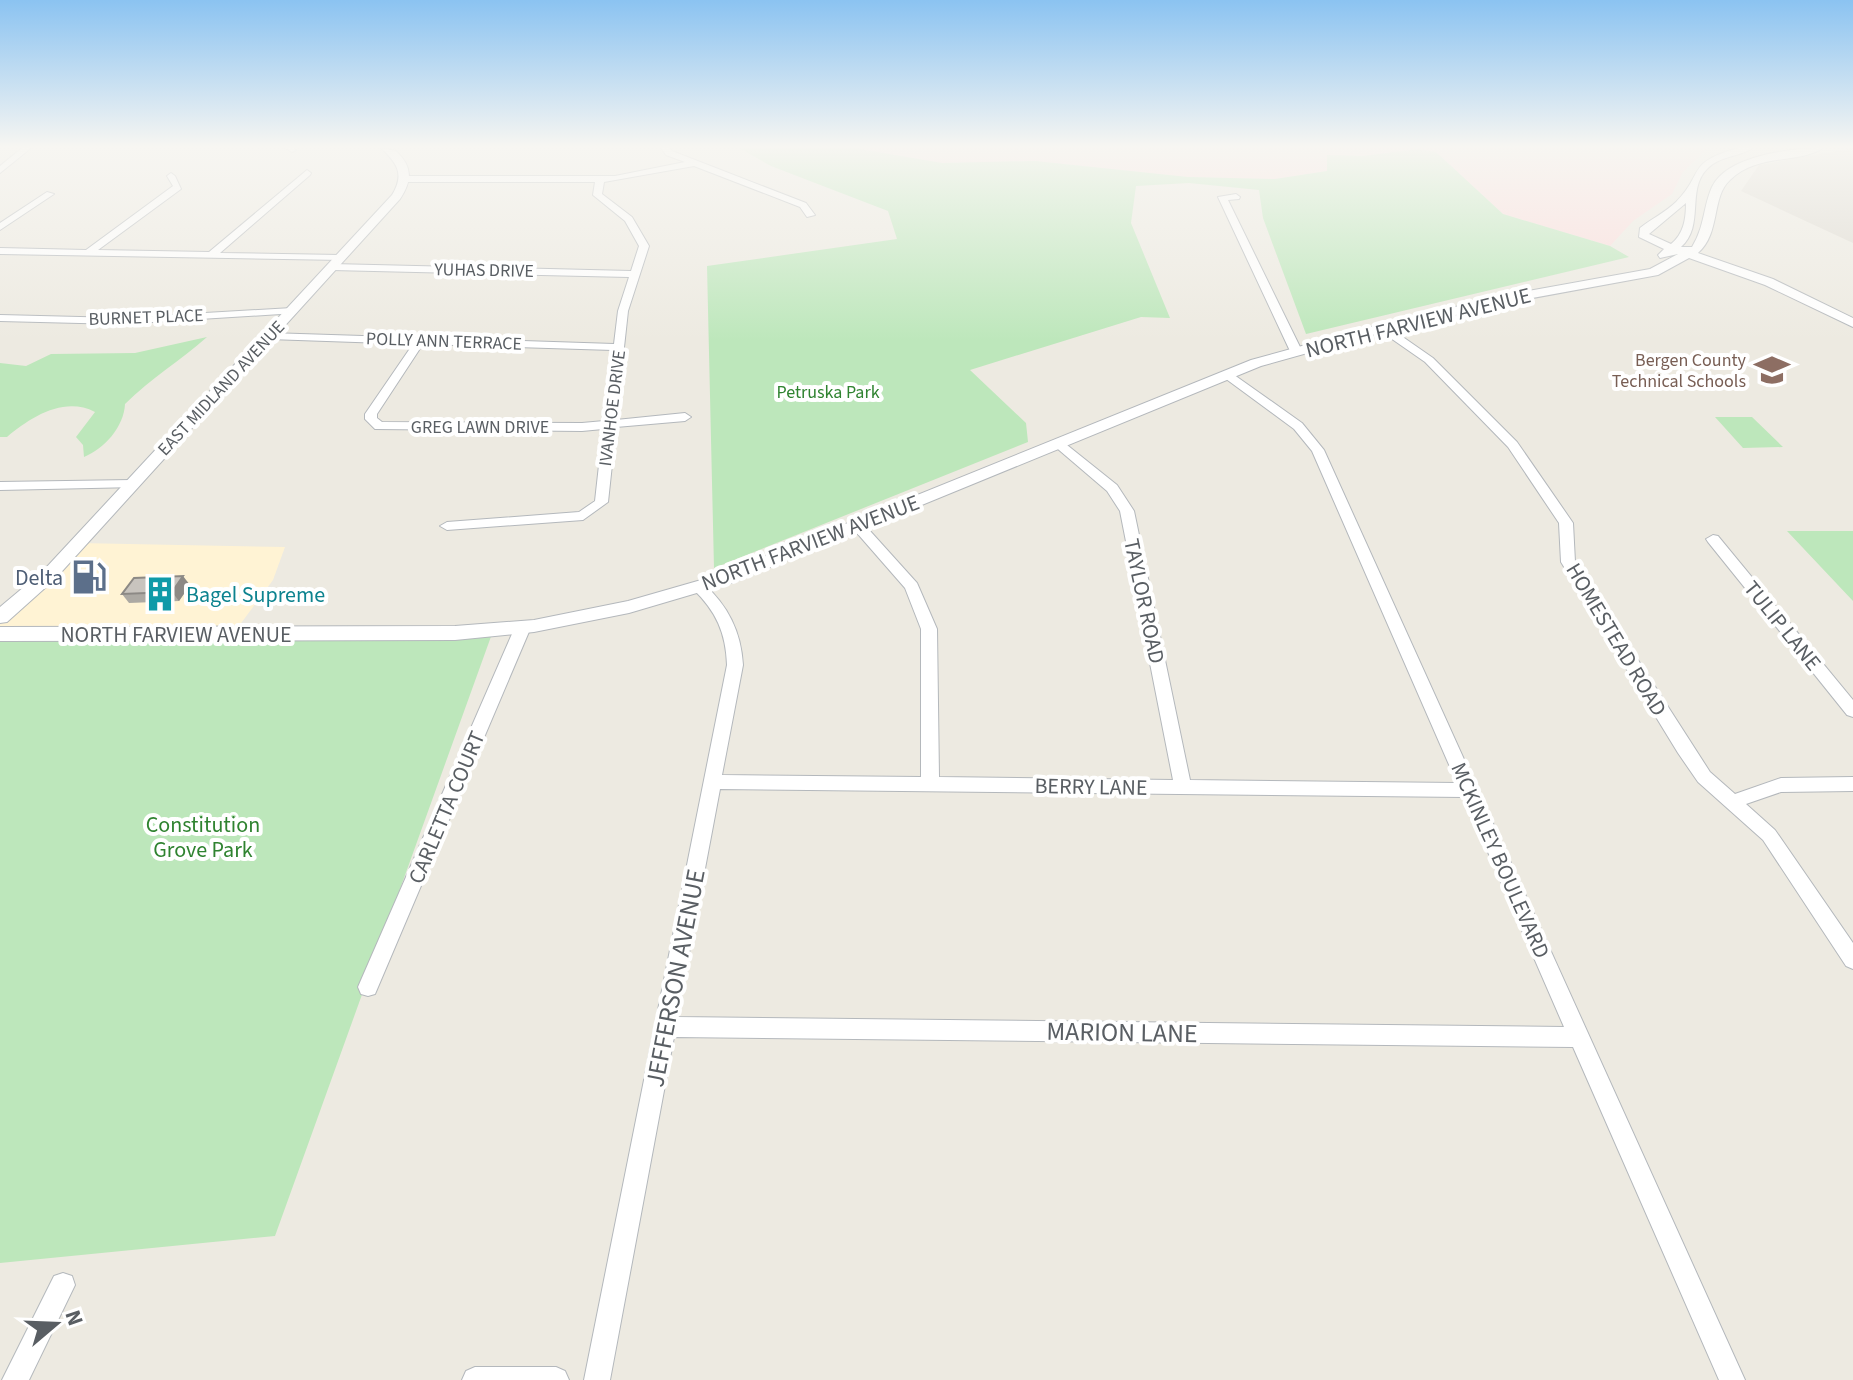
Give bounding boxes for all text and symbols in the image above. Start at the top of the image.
street label: YUHAS DRIVE [433,257,534,284]
street label: NORTH FARVIEW AVENUE [1302,279,1534,366]
street label: BURNET PLACE [88,303,204,332]
street label: EAST MIDLAND AVENUE [152,315,291,461]
street label: POLLY ANN TERRACE [366,326,522,357]
place label: Bergen County Technical Schools [1612,348,1747,394]
street label: IVANHOE DRIVE [593,349,632,468]
school or university icon: Bergen County Technical Schools [1753,351,1791,389]
park label: Petruska Park [776,380,880,405]
street label: GREG LAWN DRIVE [411,415,549,440]
street label: NORTH FARVIEW AVENUE [697,487,924,599]
street label: TAYLOR ROAD [1115,536,1173,667]
street label: HOMESTEAD ROAD [1558,557,1675,722]
fuel station icon: Delta [70,558,108,596]
place label: Delta [15,562,63,594]
street label: TULIP LANE [1736,574,1829,678]
building icon: Bagel Supreme [141,575,179,613]
place label: Bagel Supreme [186,579,325,611]
street label: NORTH FARVIEW AVENUE [60,619,292,651]
street label: CARLETTA COURT [400,726,494,889]
street label: MCKINLEY BOULEVARD [1442,757,1558,964]
street label: BERRY LANE [1034,770,1148,804]
park label: Constitution Grove Park [146,809,260,866]
street label: JEFFERSON AVENUE [636,866,715,1090]
street label: MARION LANE [1046,1013,1198,1052]
north arrow [16,1284,96,1364]
text: N [56,1306,91,1330]

